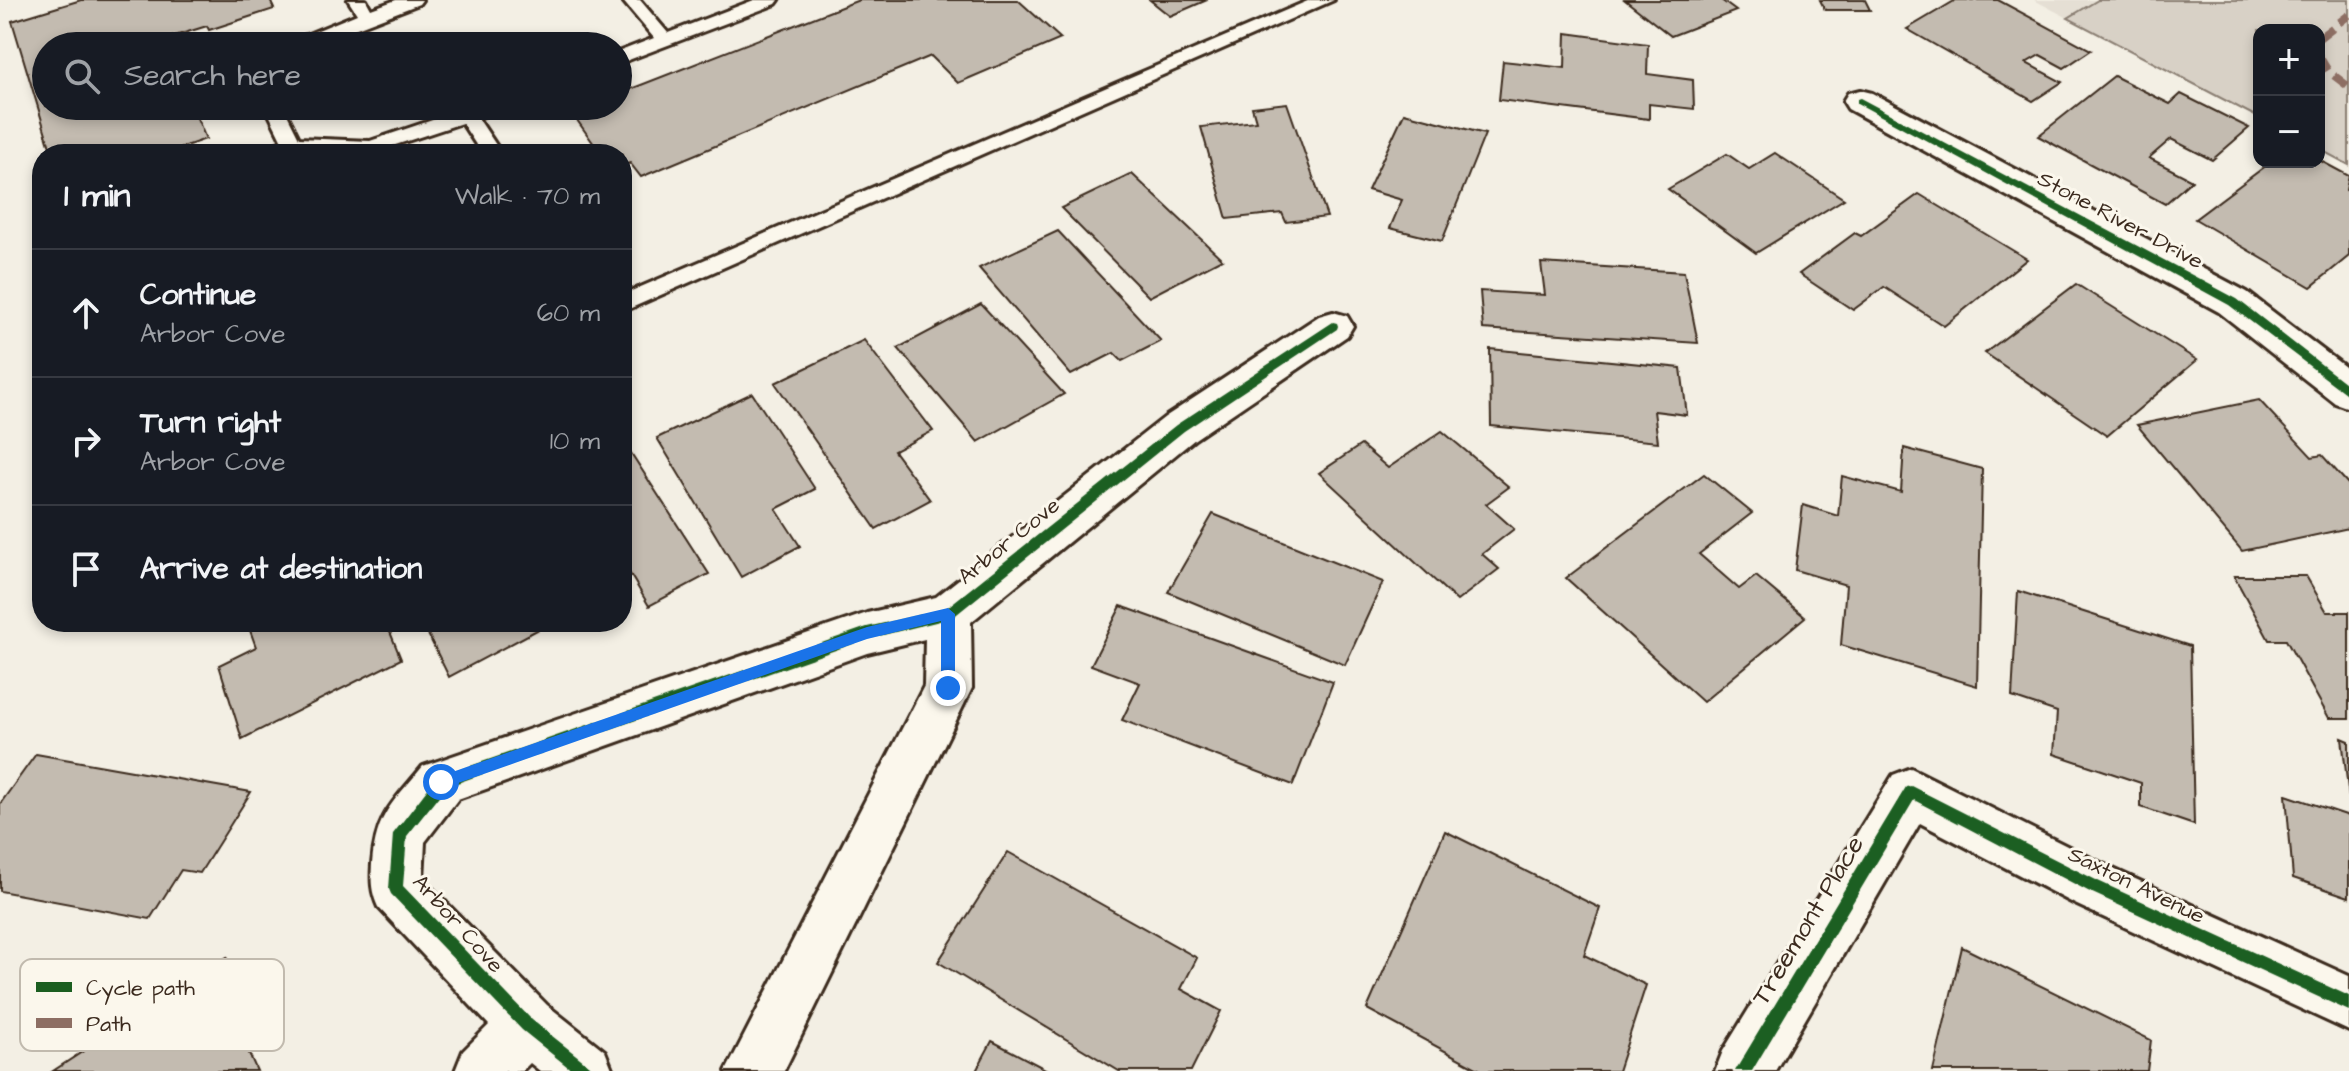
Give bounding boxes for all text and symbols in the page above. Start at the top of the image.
map controls [2253,24,2325,168]
button: + [2253,24,2325,96]
search box [32,32,632,120]
icon: search [60,54,104,98]
text: Search here [124,55,301,97]
button: − [2253,96,2325,168]
street label: Stone River Drive [2032,164,2209,277]
text: 1 min [64,172,131,220]
text: Walk · 70 m [455,178,600,214]
text: Continue [140,274,256,316]
icon: ahead [64,291,108,335]
text: 60 m [537,295,600,331]
text: Arbor Cove [140,316,286,352]
text: Turn right [140,402,281,444]
icon: right [64,419,108,463]
text: 10 m [550,423,600,459]
text: Arbor Cove [140,444,286,480]
street label: Arbor Cove [951,490,1067,592]
icon: arrive [64,547,108,591]
text: Arrive at destination [140,548,422,590]
route end [930,670,966,706]
route start [423,764,459,800]
street label: Treemont Place [1743,829,1873,1012]
street label: Saxton Avenue [2063,839,2210,932]
street label: Arbor Cove [405,868,511,980]
legend [20,959,284,1051]
text: Cycle path [86,973,195,1005]
text: Path [86,1009,131,1040]

